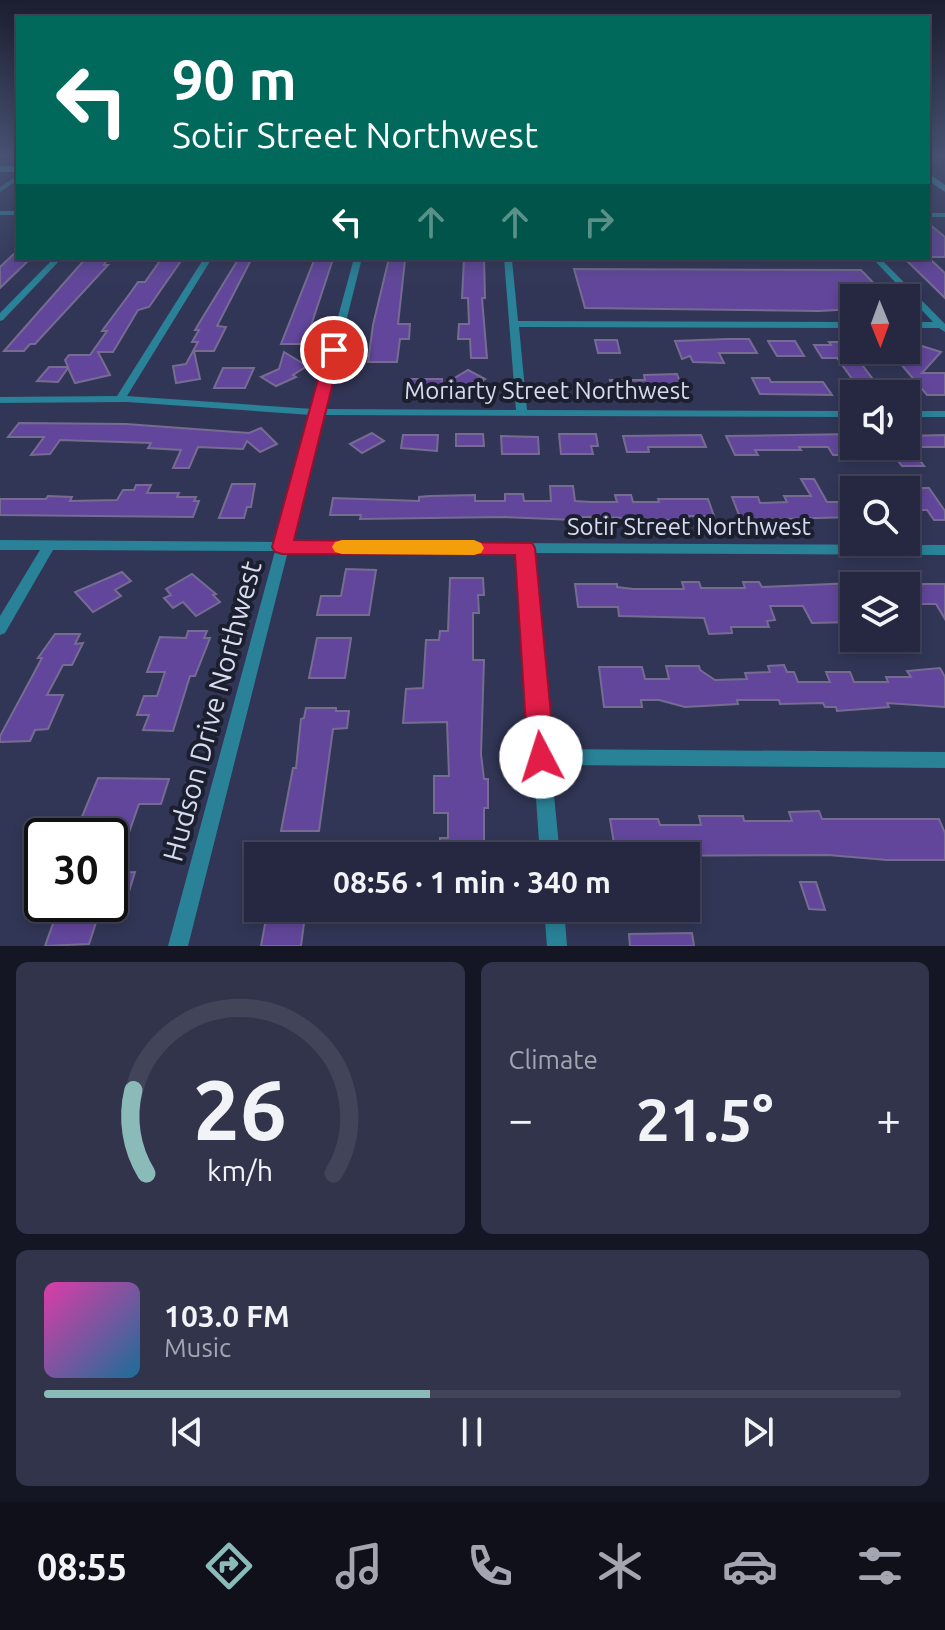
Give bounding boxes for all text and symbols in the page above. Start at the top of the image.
icon: left [40,48,144,152]
text: 90 m [172,48,297,111]
text: Sotir Street Northwest [172,114,538,155]
icon: left [325,200,369,244]
icon: ahead [409,200,453,244]
icon: ahead [493,200,537,244]
icon: right [577,200,621,244]
north arrow [840,284,920,364]
map controls [840,284,920,652]
pin [300,316,368,384]
icon: arrive [312,328,356,372]
street label: Moriarty Street Northwest [404,377,690,404]
button: sound [840,380,920,460]
button: search [840,476,920,556]
street label: Sotir Street Northwest [567,513,812,540]
street label: Hudson Drive Northwest [156,557,267,864]
button: layers [840,572,920,652]
position arrow [499,715,583,799]
speed limit sign: 30 [24,818,128,922]
text: 08:56 · 1 min · 340 m [333,865,611,899]
text: Climate [509,1045,598,1074]
text: 26 [193,1062,287,1156]
text: 21.5° [636,1085,773,1152]
text: − [509,1094,533,1143]
text: + [876,1094,901,1143]
text: km/h [207,1154,273,1186]
text: 103.0 FM [164,1299,290,1333]
text: Music [164,1333,231,1362]
icon: previous [165,1410,209,1454]
icon: pause [450,1410,494,1454]
icon: next [736,1410,780,1454]
icon: directions [201,1538,257,1594]
icon: music [331,1538,387,1594]
icon: phone [462,1538,518,1594]
icon: climate [592,1538,648,1594]
icon: car [722,1538,778,1594]
icon: filters [852,1538,908,1594]
text: 08:55 [37,1546,127,1587]

